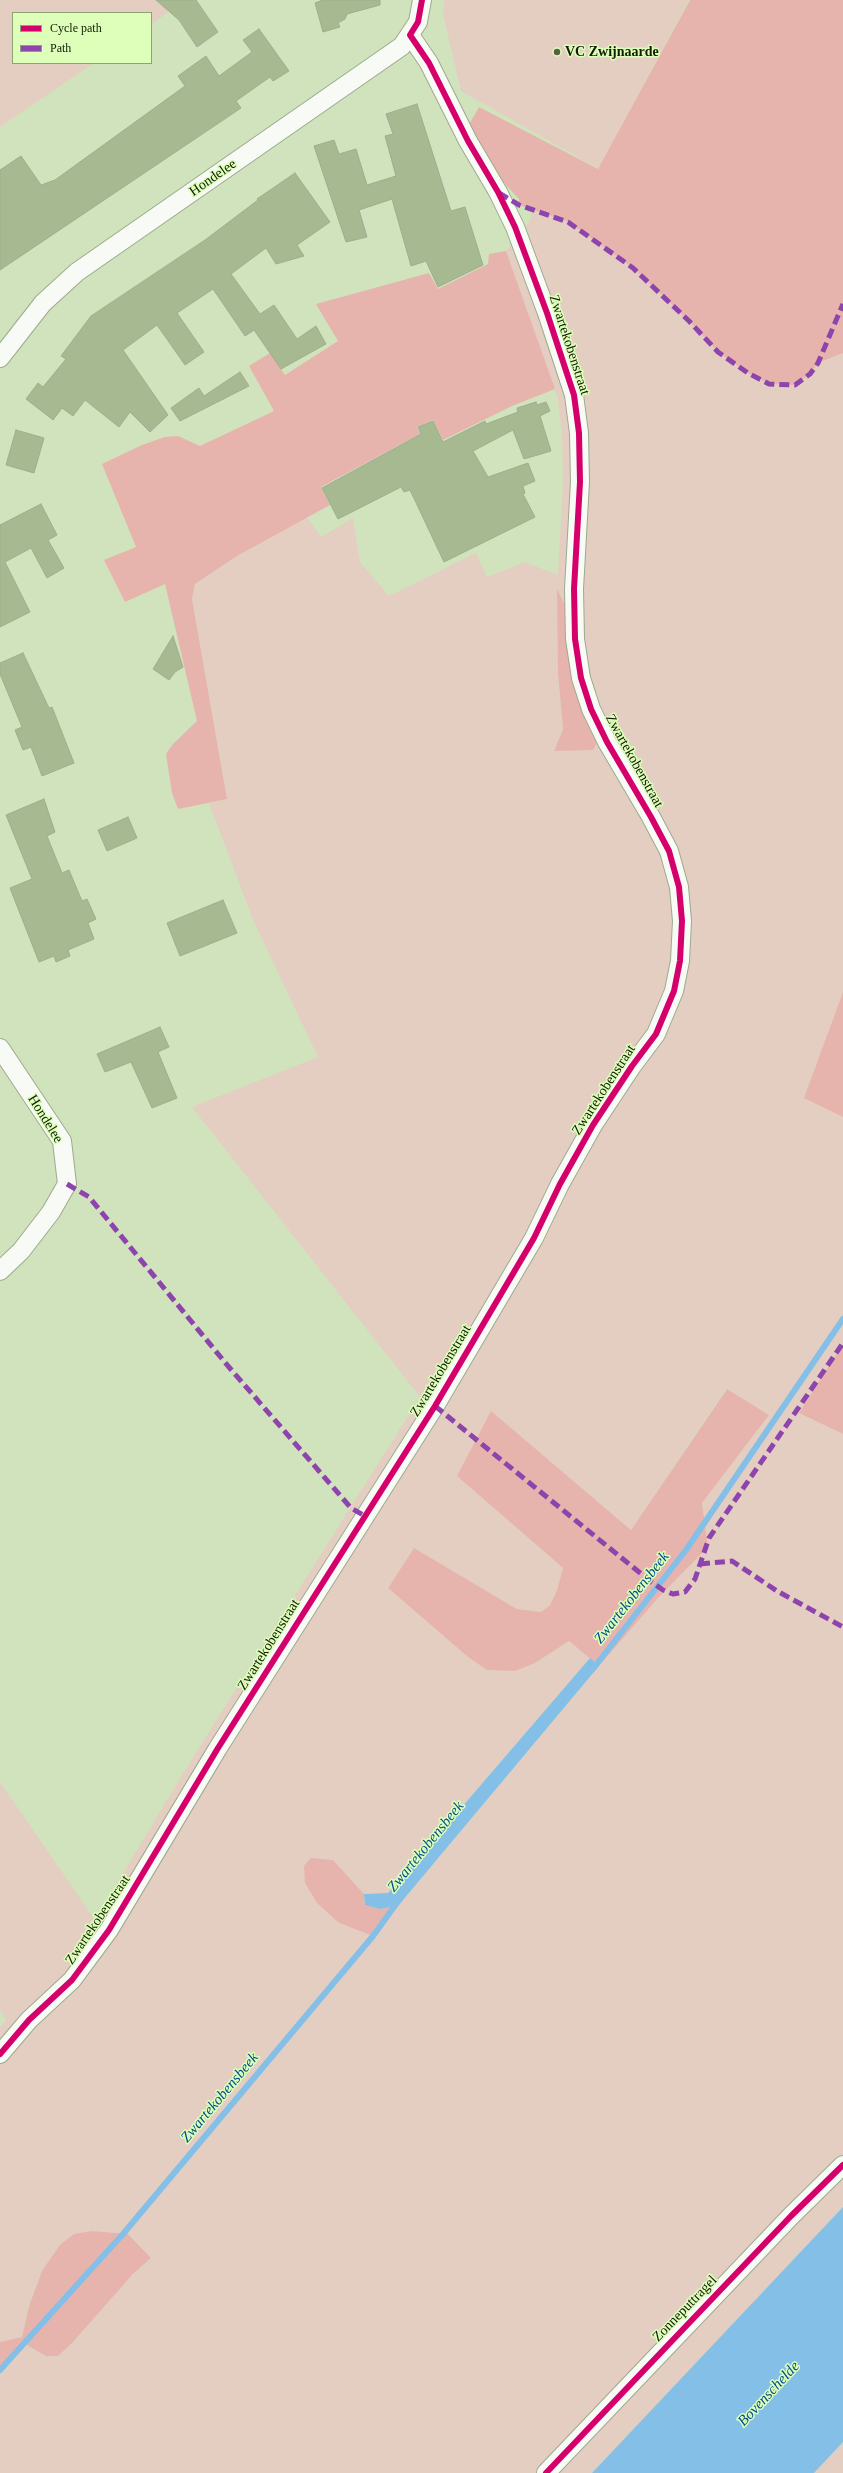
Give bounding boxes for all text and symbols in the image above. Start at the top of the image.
legend [12,12,152,64]
text: Cycle path [50,21,102,35]
text: Path [50,41,71,55]
place label: VC Zwijnaarde [565,44,659,60]
marker: VC Zwijnaarde [552,47,562,57]
street label: Hondelee [186,156,240,200]
street label: Zwartekobenstraat [545,293,593,397]
street label: Zwartekobenstraat [601,711,667,811]
street label: Zwartekobenstraat [569,1042,639,1138]
street label: Hondelee [24,1092,66,1146]
street label: Zwartekobenstraat [407,1322,475,1420]
water label: Zwartekobensbeek [591,1548,673,1648]
street label: Zwartekobenstraat [234,1596,304,1694]
water label: Zwartekobensbeek [384,1798,468,1896]
street label: Zwartekobenstraat [62,1872,134,1968]
water label: Zwartekobensbeek [177,2049,263,2147]
street label: Zonneputtragel [649,2272,721,2346]
water label: Bovenschelde [734,2358,804,2430]

